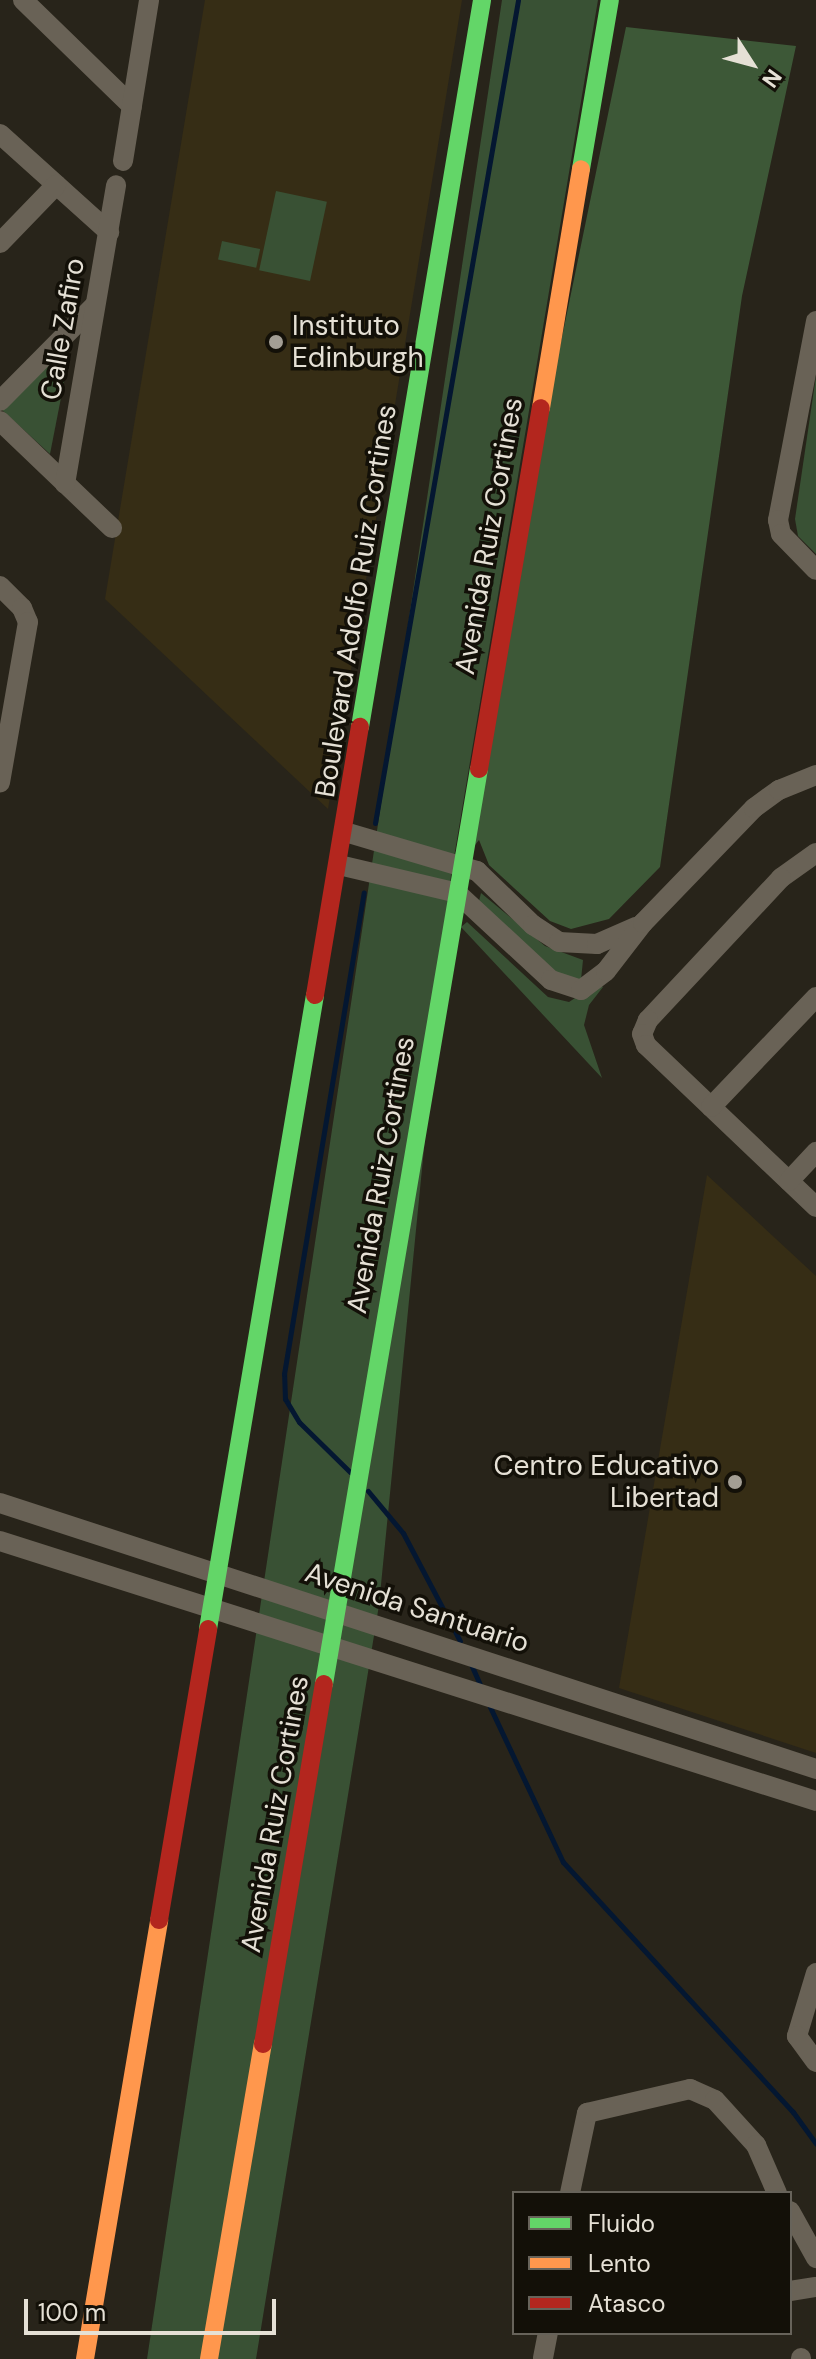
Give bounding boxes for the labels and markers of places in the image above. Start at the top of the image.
place label: Instituto Edinburgh [292,309,423,375]
marker: Instituto Edinburgh [267,333,285,351]
place label: Centro Educativo Libertad [493,1449,719,1515]
marker: Centro Educativo Libertad [726,1473,744,1491]

